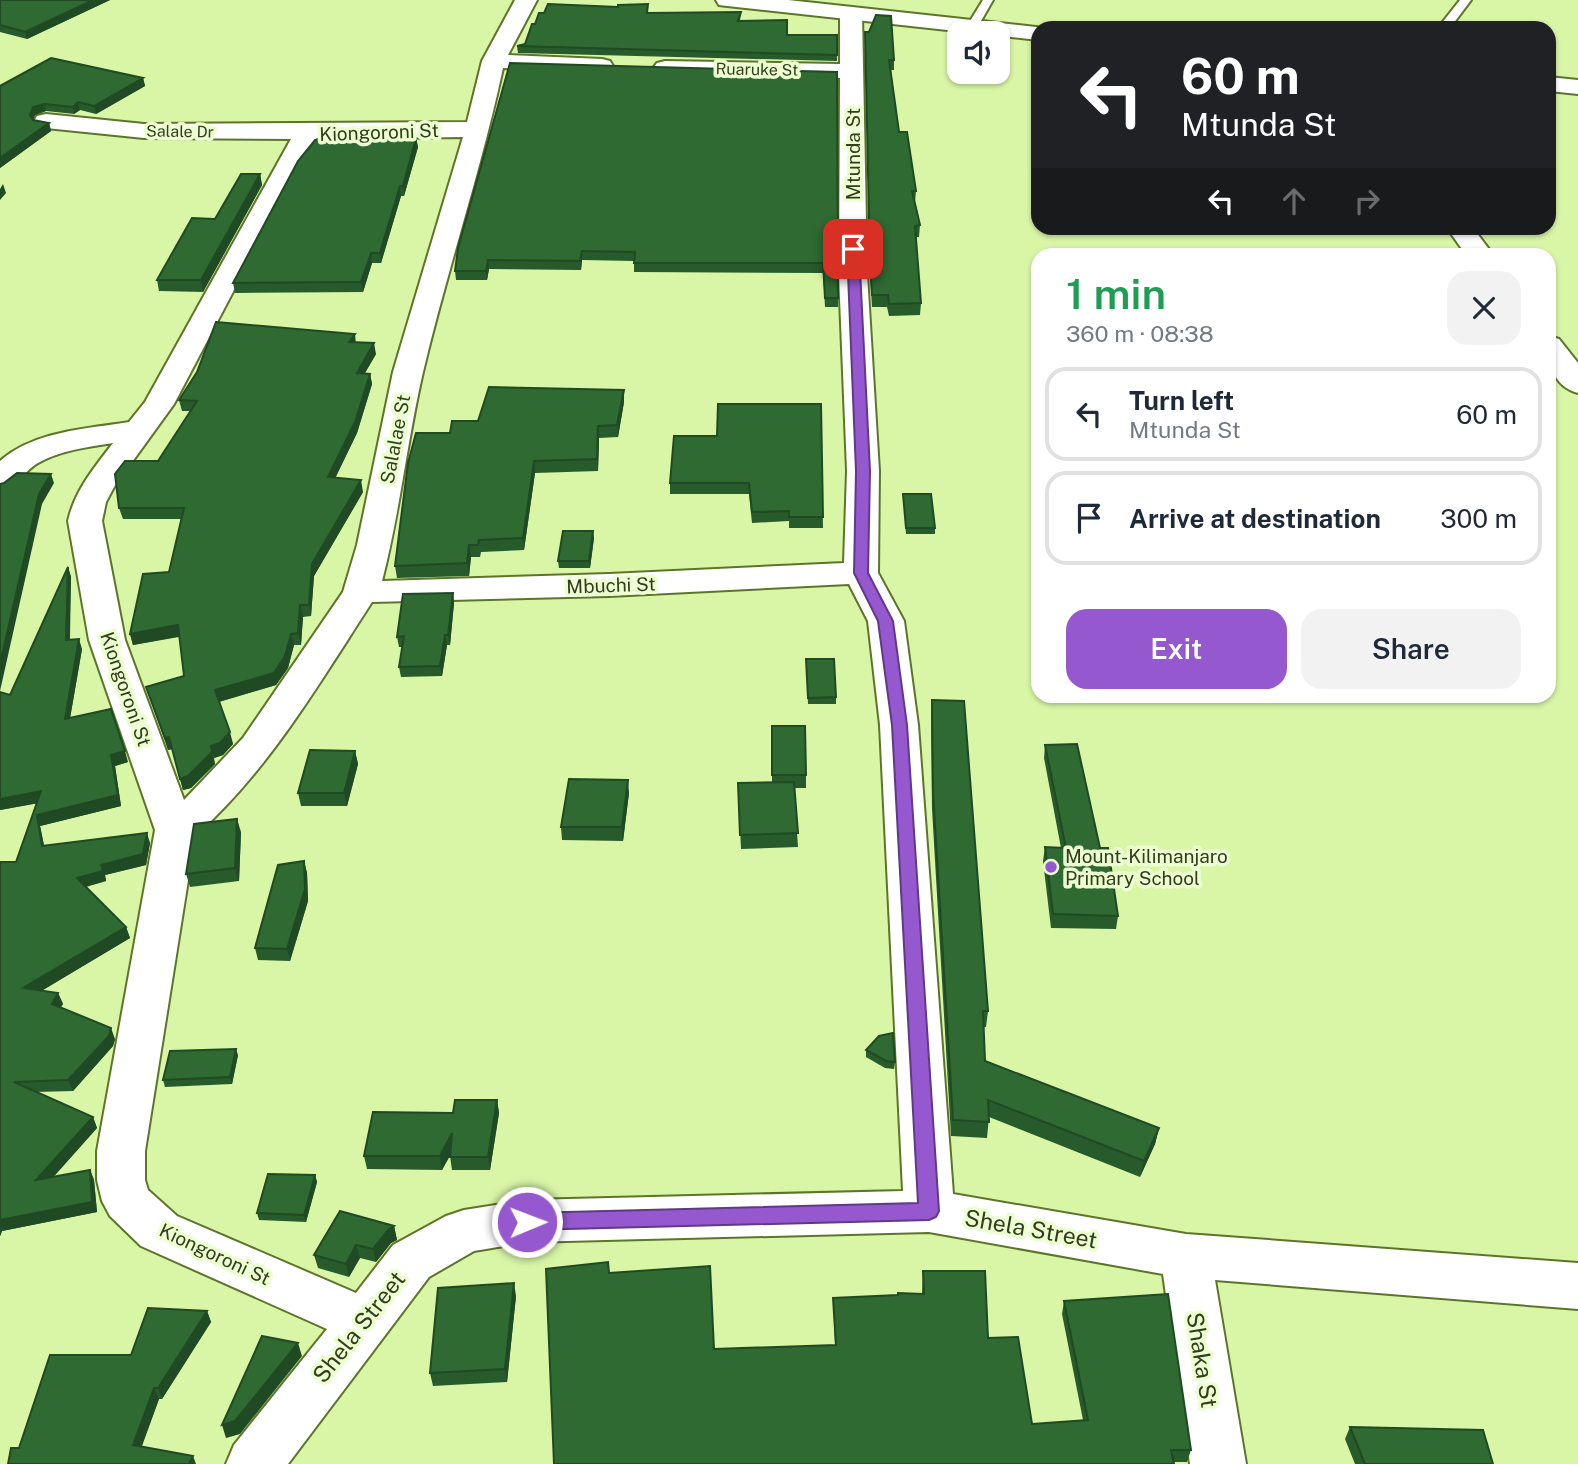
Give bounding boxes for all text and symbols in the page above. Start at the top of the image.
map controls [947,21,1010,84]
button: sound [947,21,1010,84]
text: 60 m [1181,47,1300,105]
icon: left [1066,49,1157,140]
street label: Ruaruke St [716,59,798,80]
text: Mtunda St [1181,106,1337,143]
street label: Mtunda St [842,108,864,200]
street label: Kiongoroni St [319,119,439,145]
street label: Salale Dr [146,121,214,142]
icon: left [1202,182,1240,220]
icon: ahead [1275,182,1313,220]
icon: right [1348,182,1386,220]
pin [823,219,883,279]
icon: arrive [834,230,872,268]
text: 1 min [1066,269,1166,318]
button: close [1447,271,1521,345]
text: 360 m · 08:38 [1066,320,1214,347]
text: Turn left [1129,385,1234,416]
street label: Salalae St [376,392,414,486]
icon: left [1070,395,1108,433]
text: 60 m [1456,399,1517,430]
text: Mtunda St [1129,416,1241,443]
icon: arrive [1070,499,1108,537]
text: Arrive at destination [1129,503,1381,534]
text: 300 m [1440,503,1517,534]
street label: Mbuchi St [566,572,656,598]
button: Exit [1066,609,1287,689]
button: Share [1301,609,1521,689]
street label: Kiongoroni St [96,629,156,749]
place label: Mount-Kilimanjaro Primary School [1065,845,1228,889]
marker: Mount-Kilimanjaro Primary School [1043,859,1059,875]
position arrow [490,1185,564,1259]
street label: Shela Street [963,1204,1099,1253]
street label: Kiongoroni St [156,1219,274,1289]
street label: Shela Street [307,1266,411,1388]
street label: Shaka St [1182,1310,1223,1410]

